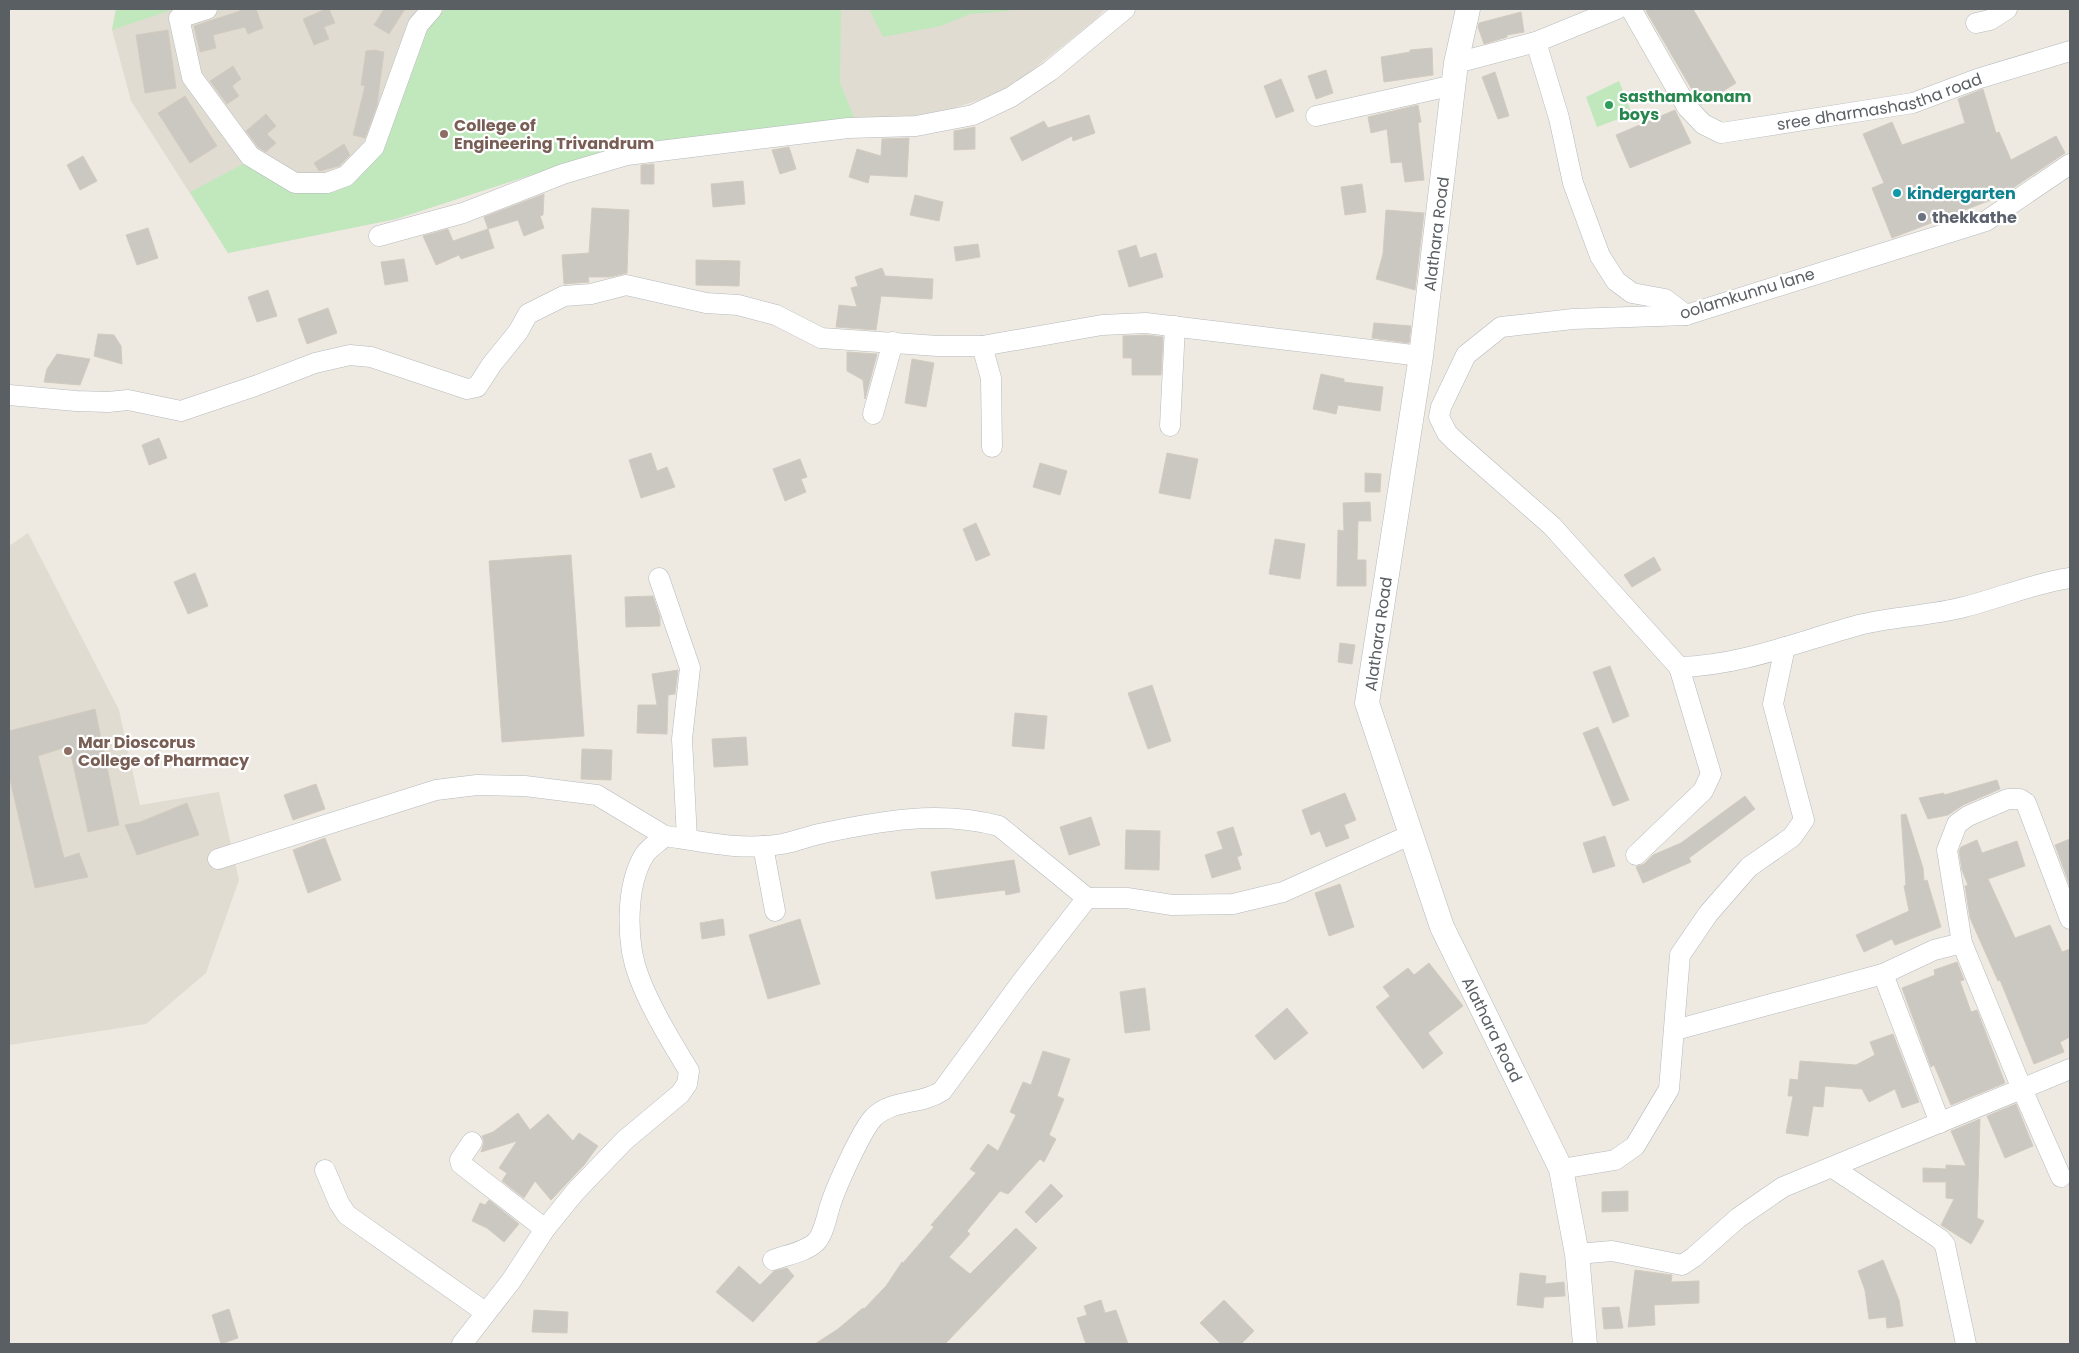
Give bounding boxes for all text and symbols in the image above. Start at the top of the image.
street label: sree dharmashastha road [1775,67,1985,136]
place label: sasthamkonam boys [1619,85,1752,126]
marker: sasthamkonam boys [1603,99,1615,111]
place label: College of Engineering Trivandrum [454,114,654,155]
marker: College of Engineering Trivandrum [438,128,450,140]
street label: Alathara Road [1418,176,1455,293]
place label: kindergarten [1907,182,2016,205]
marker: kindergarten [1891,187,1903,199]
place label: thekkathe [1932,206,2017,229]
marker: thekkathe [1916,211,1928,223]
street label: oolamkunnu lane [1677,262,1818,325]
street label: Alathara Road [1359,575,1398,693]
place label: Mar Dioscorus College of Pharmacy [78,731,250,772]
marker: Mar Dioscorus College of Pharmacy [62,745,74,757]
street label: Alathara Road [1456,973,1528,1086]

